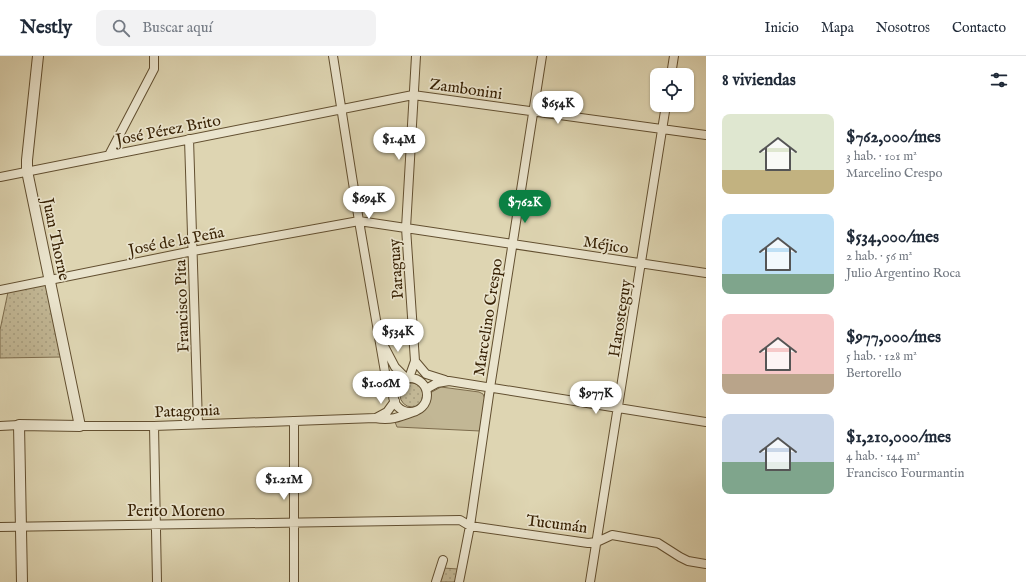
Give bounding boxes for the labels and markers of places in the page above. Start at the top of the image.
pin: $654K [530,91,586,125]
pin: $1.4M [371,127,427,161]
pin: $694K [341,186,397,220]
pin: $762K [497,190,553,224]
pin: $534K [370,319,426,353]
pin: $1.06M [348,371,414,405]
pin: $977K [568,381,624,415]
pin: $1.21M [251,467,317,501]

